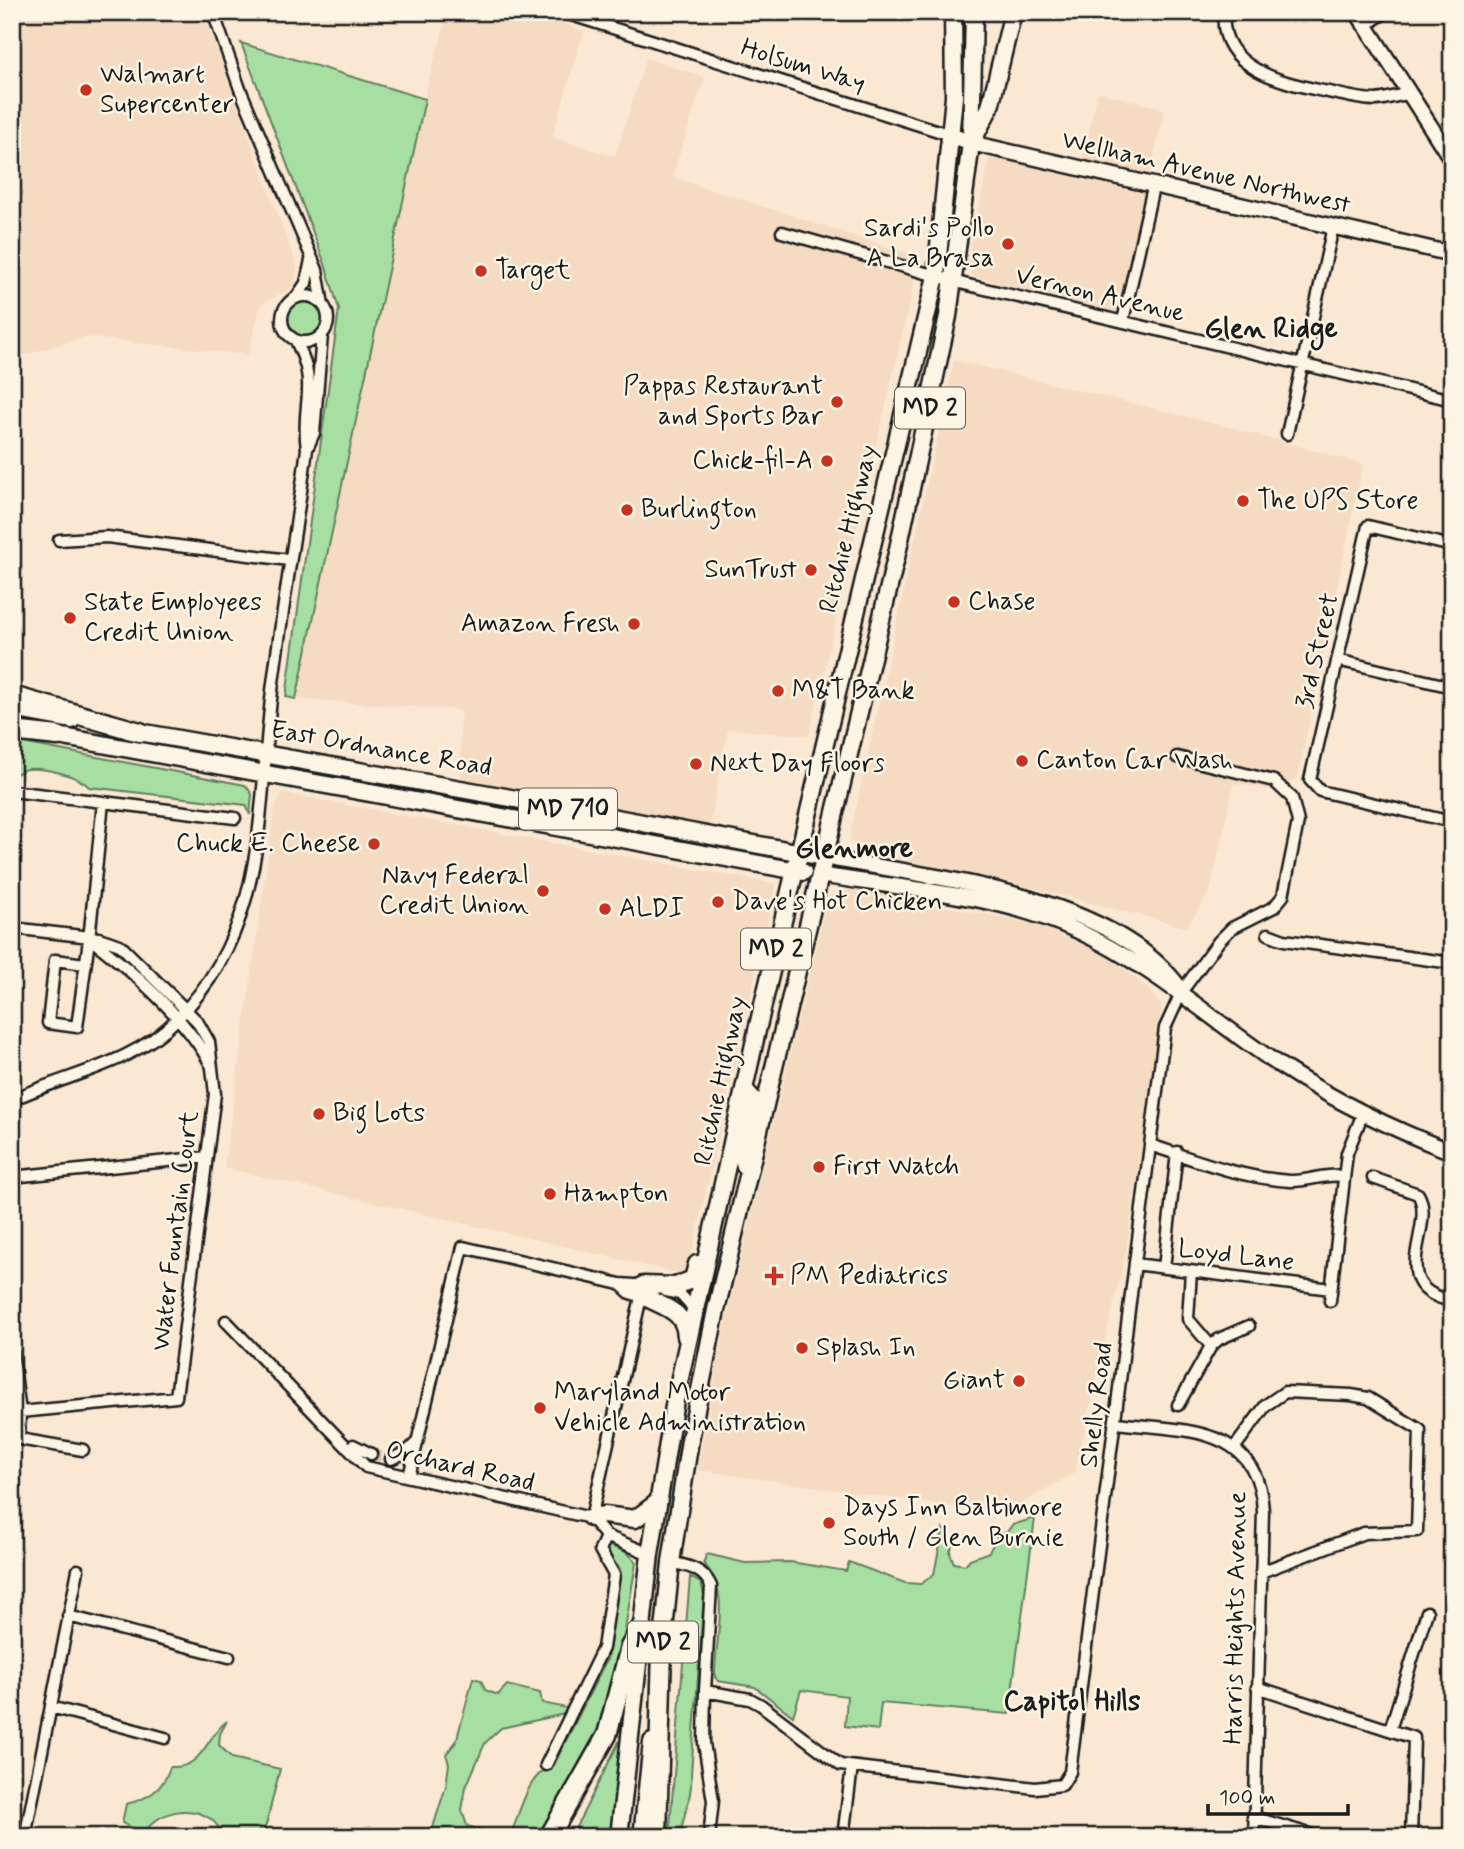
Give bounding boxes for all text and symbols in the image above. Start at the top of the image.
street label: Holsum Way [737,31,869,101]
place label: Walmart Supercenter [100,58,234,122]
marker: Walmart Supercenter [78,82,94,98]
street label: Wellham Avenue Northwest [1058,123,1354,223]
place label: Sardi's Pollo A La Brasa [864,212,994,276]
marker: Sardi's Pollo A La Brasa [1000,236,1016,252]
place label: Target [495,254,570,290]
street label: Vernon Avenue [1012,259,1188,331]
marker: Target [473,263,489,279]
district label: Glen Ridge [1204,311,1338,351]
place label: Pappas Restaurant and Sports Bar [623,370,824,434]
road number: MD 2 [895,388,965,428]
marker: Pappas Restaurant and Sports Bar [829,394,845,410]
street label: Ritchie Highway [812,441,889,617]
place label: Chick-fil-A [692,444,813,478]
marker: Chick-fil-A [819,453,835,469]
place label: The UPS Store [1257,484,1418,518]
place label: Burlington [641,493,757,530]
marker: The UPS Store [1235,493,1251,509]
marker: Burlington [619,502,635,518]
place label: SunTrust [704,553,797,587]
marker: SunTrust [803,562,819,578]
place label: Chase [968,585,1035,619]
place label: State Employees Credit Union [84,586,262,650]
street label: 3rd Street [1288,590,1348,712]
marker: Chase [946,594,962,610]
place label: Amazon Fresh [461,607,620,641]
marker: State Employees Credit Union [62,610,78,626]
marker: Amazon Fresh [626,616,642,632]
place label: M&T Bank [792,674,915,708]
marker: M&T Bank [770,683,786,699]
street label: East Ordnance Road [268,713,494,785]
place label: Canton Car Wash [1036,744,1233,778]
place label: Next Day Floors [710,747,885,781]
marker: Canton Car Wash [1014,753,1030,769]
marker: Next Day Floors [688,756,704,772]
road number: MD 710 [519,788,617,830]
place label: Chuck E. Cheese [176,827,360,861]
district label: Glenmore [795,831,913,868]
marker: Chuck E. Cheese [366,836,382,852]
place label: Navy Federal Credit Union [379,859,529,923]
marker: Navy Federal Credit Union [535,883,551,899]
place label: Dave's Hot Chicken [732,885,942,919]
place label: ALDI [619,892,684,926]
marker: Dave's Hot Chicken [710,894,726,910]
marker: ALDI [597,901,613,917]
road number: MD 2 [741,929,811,970]
street label: Ritchie Highway [686,993,758,1169]
place label: Big Lots [333,1097,425,1134]
marker: Big Lots [311,1106,327,1122]
street label: Water Fountain Court [144,1109,208,1353]
place label: First Watch [833,1150,959,1184]
marker: First Watch [811,1159,827,1175]
place label: Hampton [564,1177,669,1211]
marker: Hampton [542,1186,558,1202]
street label: Loyd Lane [1176,1232,1296,1280]
place label: PM Pediatrics [790,1259,948,1293]
marker: PM Pediatrics [764,1266,784,1286]
place label: Splash In [816,1331,916,1365]
marker: Splash In [794,1340,810,1356]
street label: Shelly Road [1072,1340,1122,1470]
place label: Giant [943,1364,1005,1398]
marker: Giant [1011,1373,1027,1389]
place label: Maryland Motor Vehicle Administration [554,1376,806,1440]
marker: Maryland Motor Vehicle Administration [532,1400,548,1416]
street label: Orchard Road [382,1433,538,1501]
place label: Days Inn Baltimore South / Glen Burnie [843,1491,1064,1555]
street label: Harris Heights Avenue [1217,1491,1255,1745]
marker: Days Inn Baltimore South / Glen Burnie [821,1515,837,1531]
road number: MD 2 [628,1622,698,1662]
district label: Capitol Hills [1003,1684,1141,1721]
scale bar [1208,1772,1348,1816]
text: 100 m [1219,1784,1275,1812]

